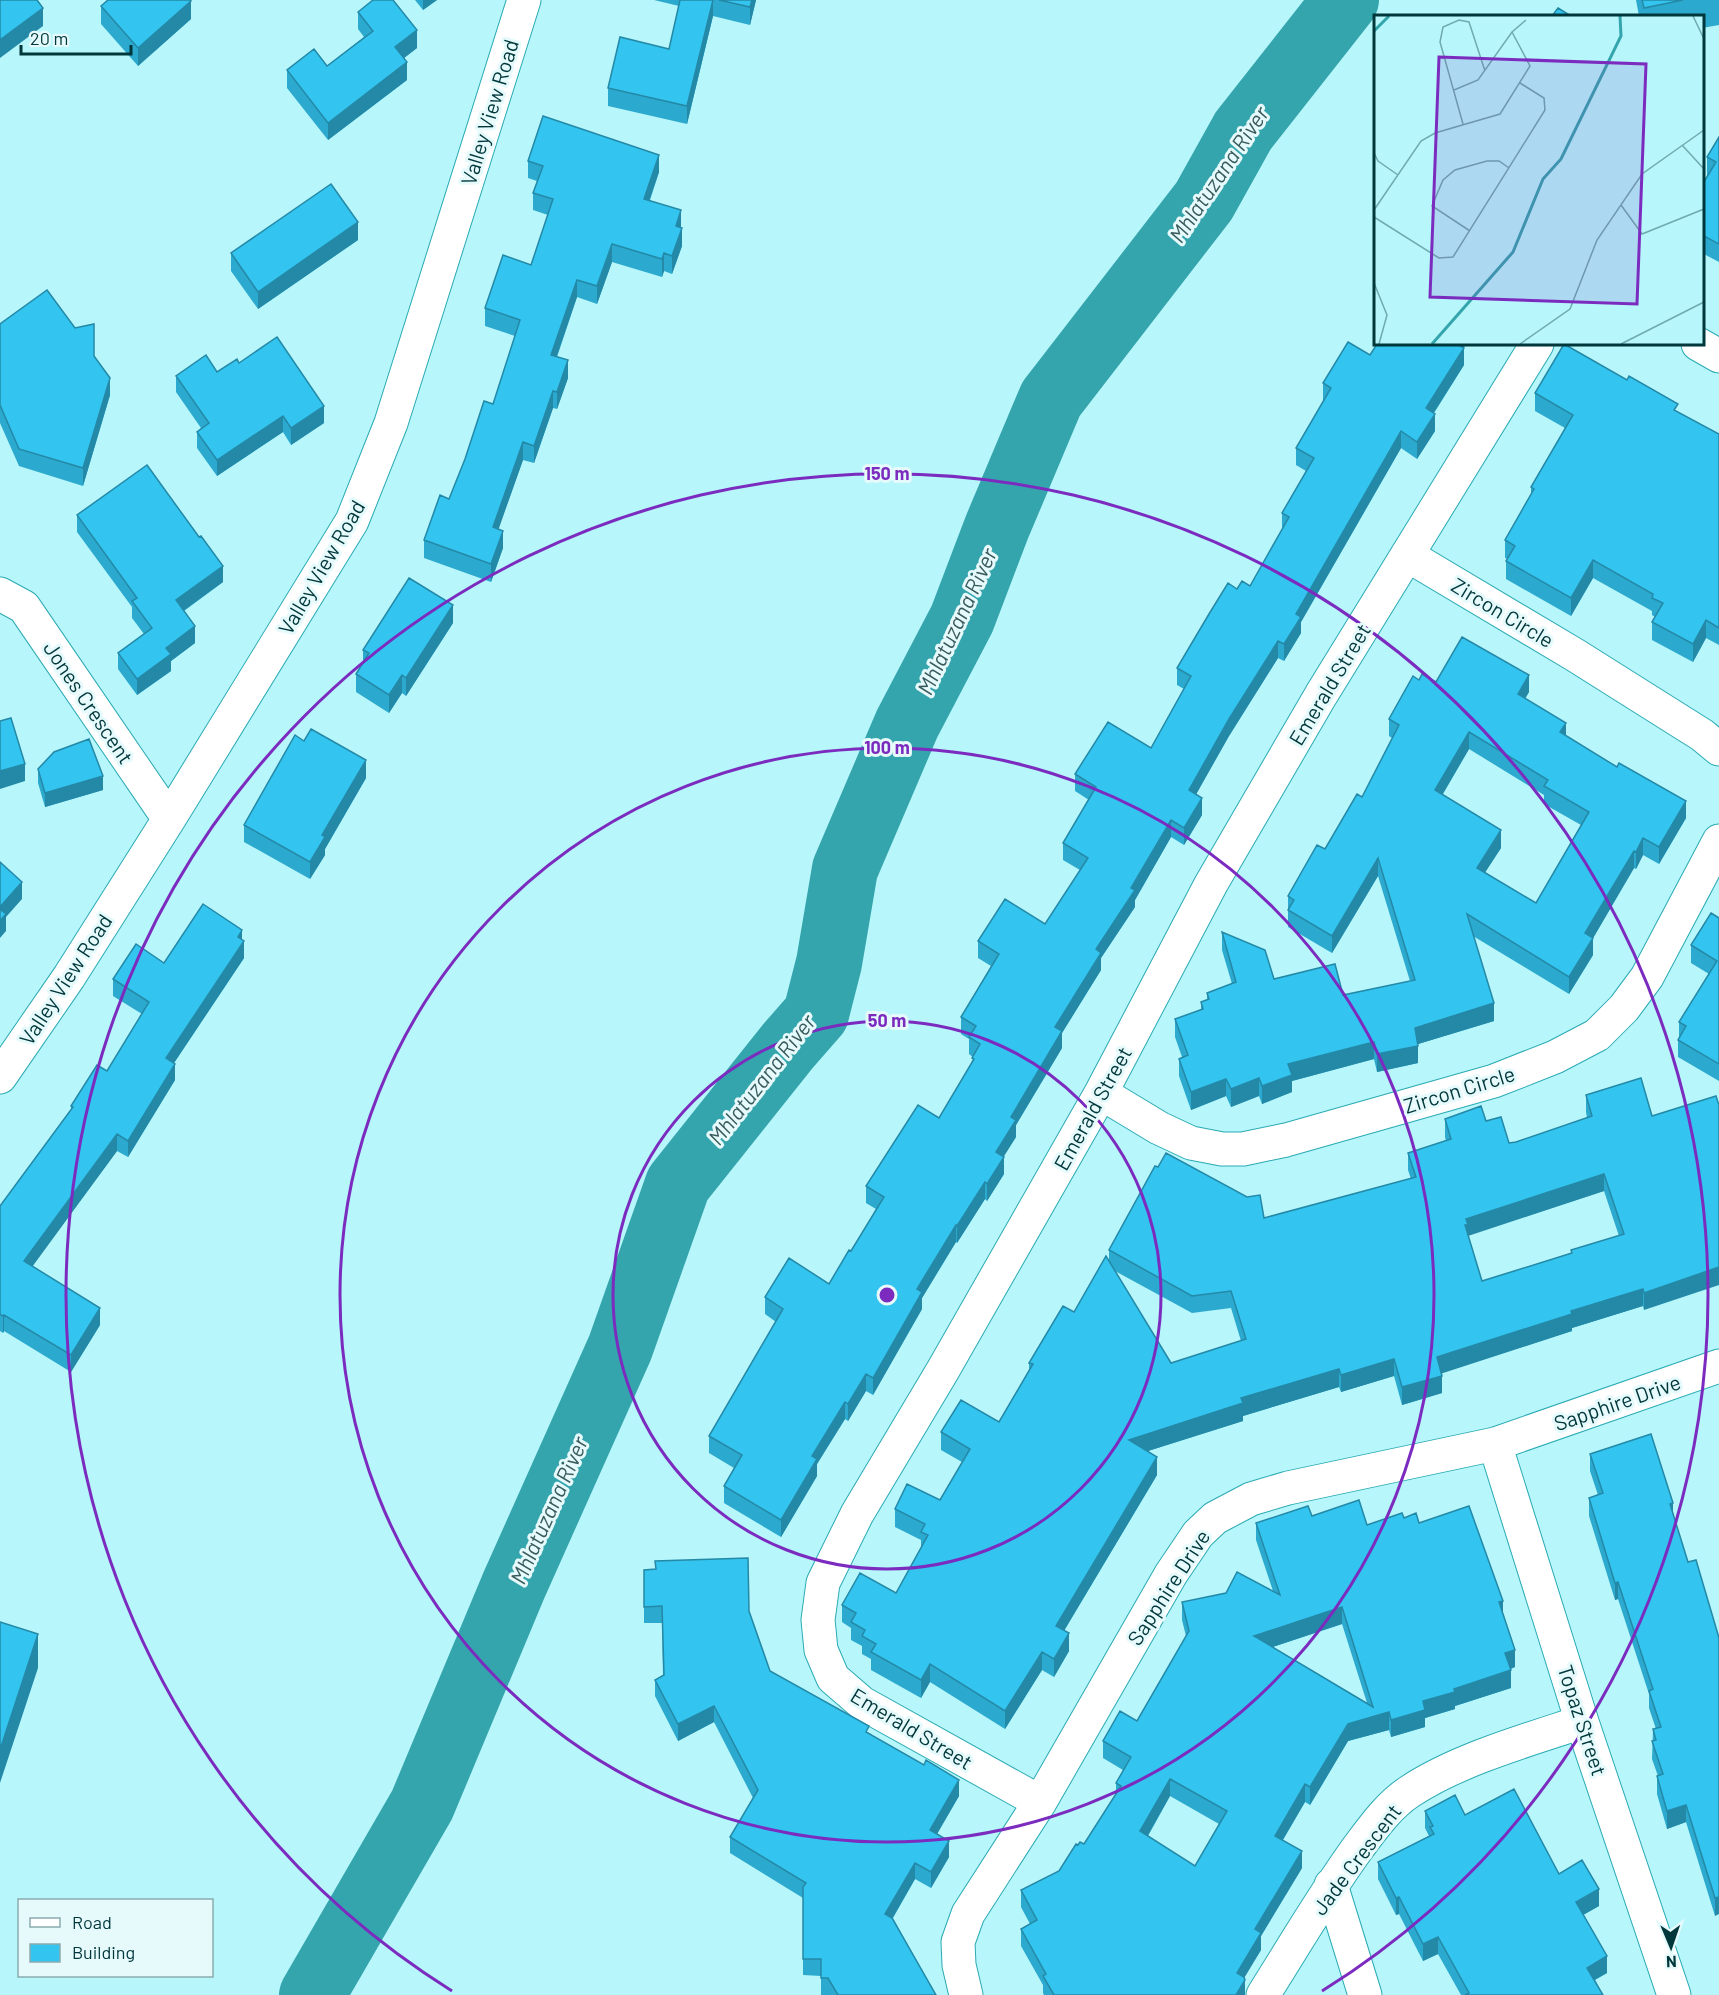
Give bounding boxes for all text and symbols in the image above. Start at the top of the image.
inset map [1374,15,1704,345]
scale bar [21,18,130,56]
text: 20 m [30,27,68,49]
street label: Valley View Road [455,36,523,188]
water label: Mhlatuzana River [1163,100,1274,247]
text: 150 m [865,462,909,484]
street label: Valley View Road [272,495,370,639]
water label: Mhlatuzana River [911,543,1002,698]
street label: Zircon Circle [1447,572,1559,652]
street label: Emerald Street [1283,619,1375,749]
street label: Jones Crescent [39,636,139,768]
text: 100 m [864,736,910,758]
street label: Valley View Road [13,909,117,1049]
water label: Mhlatuzana River [702,1008,821,1149]
text: 50 m [868,1009,906,1031]
street label: Emerald Street [1048,1042,1136,1174]
street label: Zircon Circle [1400,1060,1518,1118]
centre of rings [877,1285,897,1305]
street label: Sapphire Drive [1550,1369,1684,1435]
water label: Mhlatuzana River [504,1431,593,1588]
street label: Sapphire Drive [1121,1525,1215,1649]
street label: Topaz Street [1553,1661,1613,1779]
street label: Emerald Street [847,1682,977,1774]
street label: Jade Crescent [1306,1799,1406,1919]
legend [18,1899,213,1977]
text: Road [72,1911,112,1933]
north arrow [1641,1917,1701,1977]
text: Building [72,1941,135,1963]
text: N [1666,1953,1677,1972]

